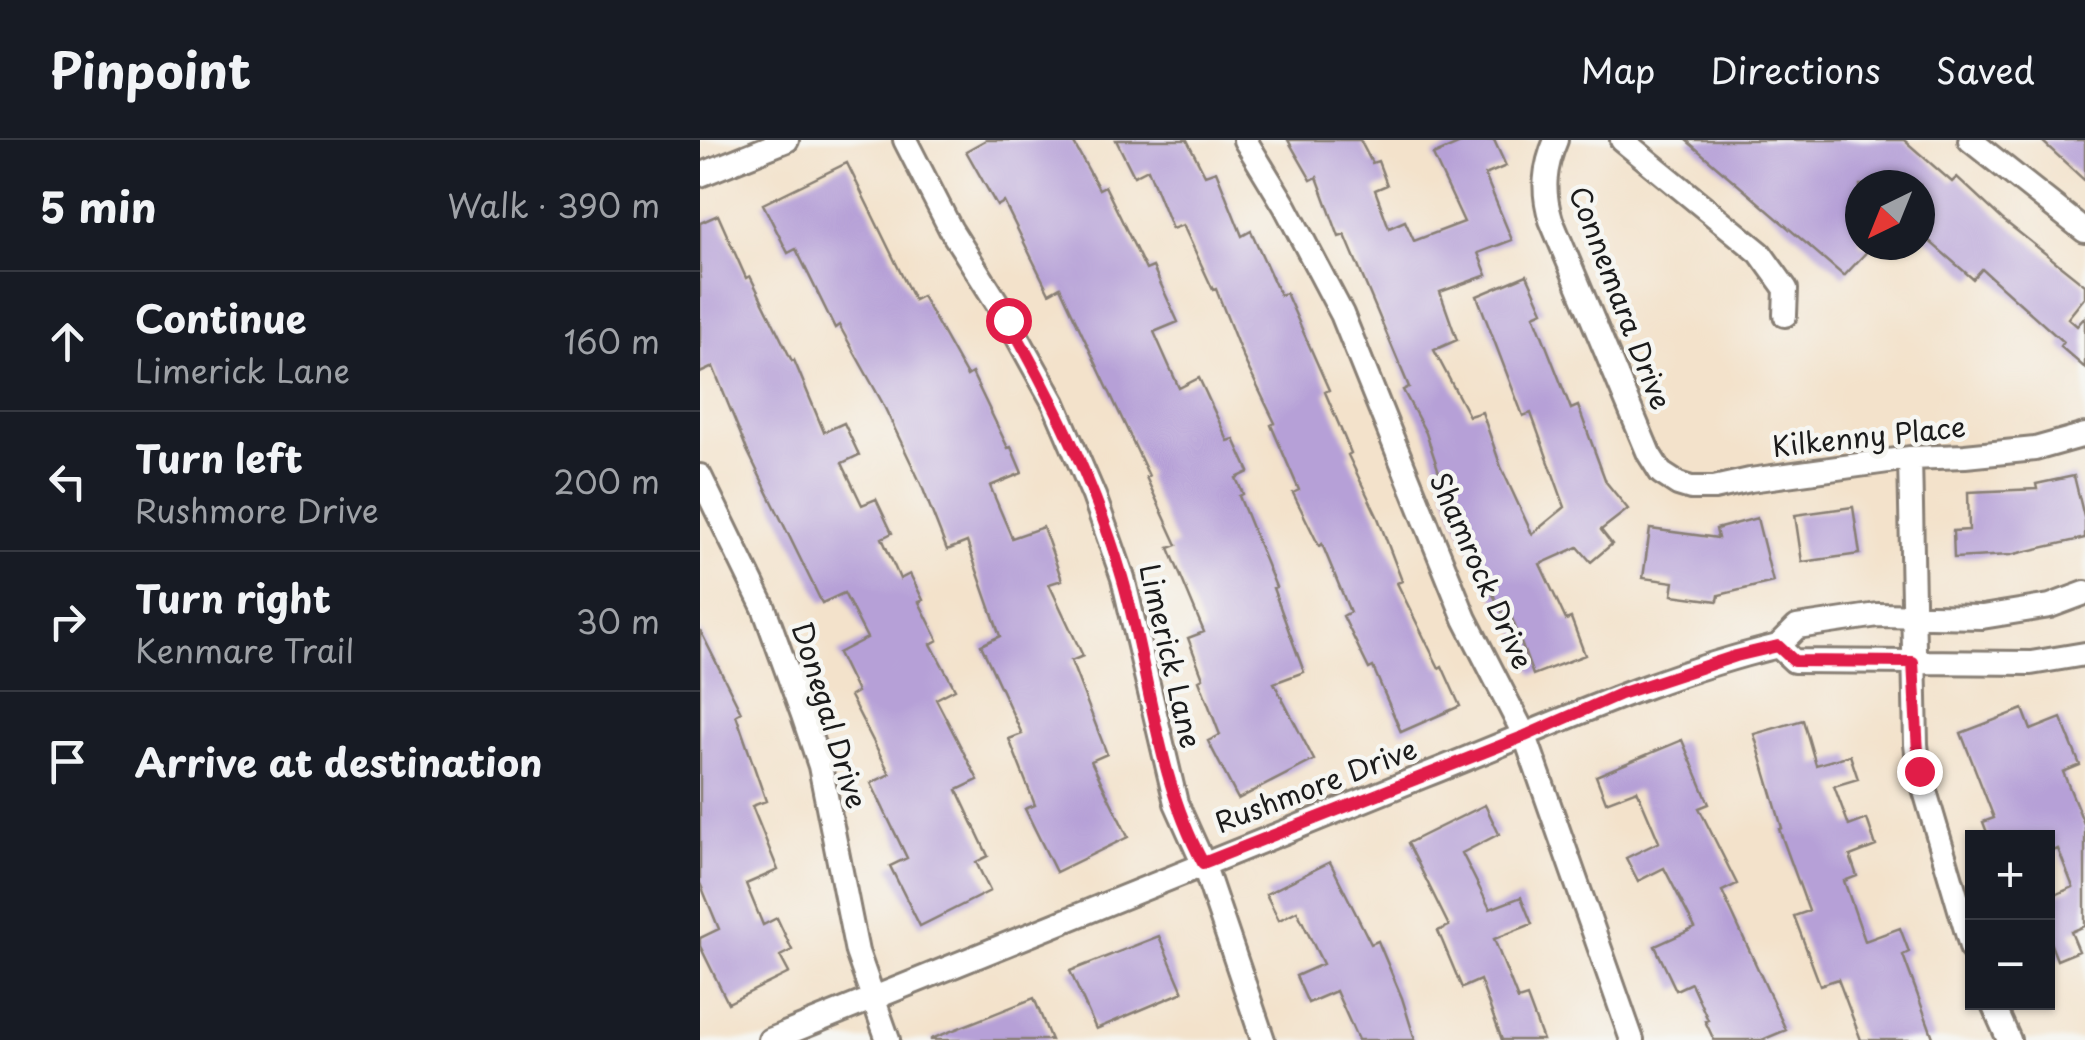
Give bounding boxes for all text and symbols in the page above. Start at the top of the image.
text: Pinpoint [50,33,251,105]
text: Map [1581,43,1655,96]
text: Directions [1710,43,1881,96]
text: Saved [1936,43,2035,96]
north arrow [1845,170,1935,260]
text: 5 min [40,174,157,237]
street label: Connemara Drive [1559,179,1684,416]
text: Walk · 390 m [448,181,660,229]
text: Continue [135,289,306,346]
route start [986,298,1032,344]
icon: ahead [40,314,95,369]
text: 160 m [564,317,660,365]
text: Limerick Lane [135,346,350,394]
street label: Kilkenny Place [1770,404,1968,467]
text: Turn left [135,429,303,486]
icon: left [40,454,95,509]
text: 200 m [553,457,660,505]
street label: Shamrock Drive [1420,465,1545,676]
text: Rushmore Drive [135,486,379,534]
street label: Limerick Lane [1129,559,1214,752]
text: Turn right [135,569,331,626]
icon: right [40,594,95,649]
text: 30 m [576,597,660,645]
street label: Donegal Drive [782,616,879,813]
text: Kenmare Trail [135,626,354,674]
street label: Rushmore Drive [1208,726,1423,843]
text: Arrive at destination [135,733,543,790]
icon: arrive [40,734,95,789]
route end [1897,749,1943,795]
map controls [1965,830,2055,1010]
button: + [1965,830,2055,920]
button: − [1965,920,2055,1010]

